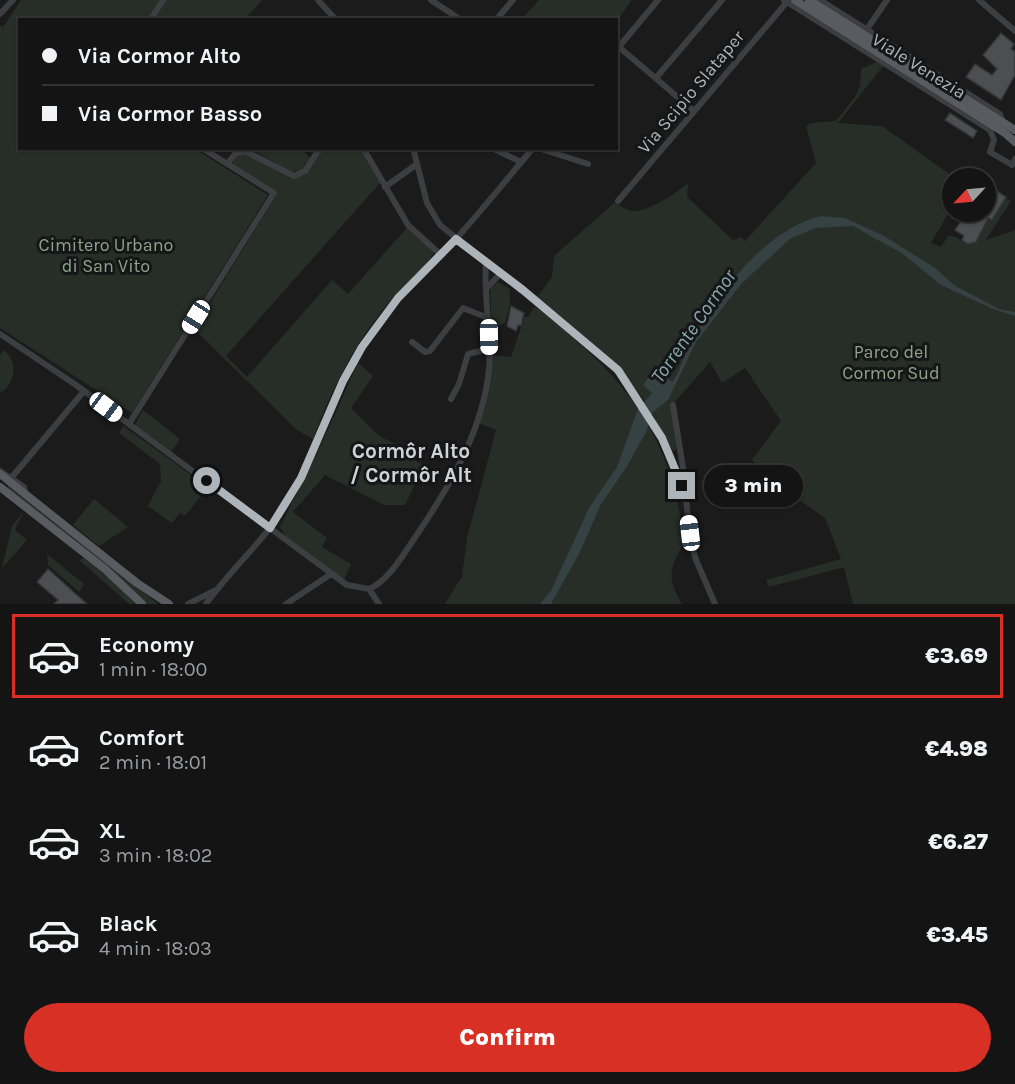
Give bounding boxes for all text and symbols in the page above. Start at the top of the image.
street label: Via Scipio Slataper [633,26,749,158]
street label: Viale Venezia [868,28,970,104]
text: Via Cormor Alto [78,43,241,69]
text: Via Cormor Basso [78,101,262,127]
north arrow [942,168,996,222]
map controls [942,168,996,222]
park label: Cimitero Urbano di San Vito [39,234,173,277]
water label: Torrente Cormor [646,264,742,387]
car [179,297,213,337]
car [480,319,498,355]
park label: Parco del Cormor Sud [842,341,940,384]
car [86,389,126,425]
district label: Cormôr Alto / Cormôr Alt [350,439,472,487]
callout: 3 min [703,465,802,507]
route start [193,467,220,494]
route end [668,472,695,499]
text: 3 min [725,474,782,497]
car [679,514,701,552]
icon: car [27,629,81,683]
text: Economy [99,632,194,658]
text: €3.69 [925,643,988,669]
text: 1 min · 18:00 [99,658,207,681]
icon: car [27,722,81,776]
text: Comfort [99,725,184,751]
text: €4.98 [925,736,988,762]
text: 2 min · 18:01 [99,751,207,774]
icon: car [27,815,81,869]
text: XL [99,818,125,844]
text: €6.27 [928,829,988,855]
text: 3 min · 18:02 [99,844,212,867]
icon: car [27,908,81,962]
text: Black [99,911,158,937]
text: €3.45 [926,922,988,948]
text: 4 min · 18:03 [99,937,212,960]
button: Confirm [24,1003,991,1072]

